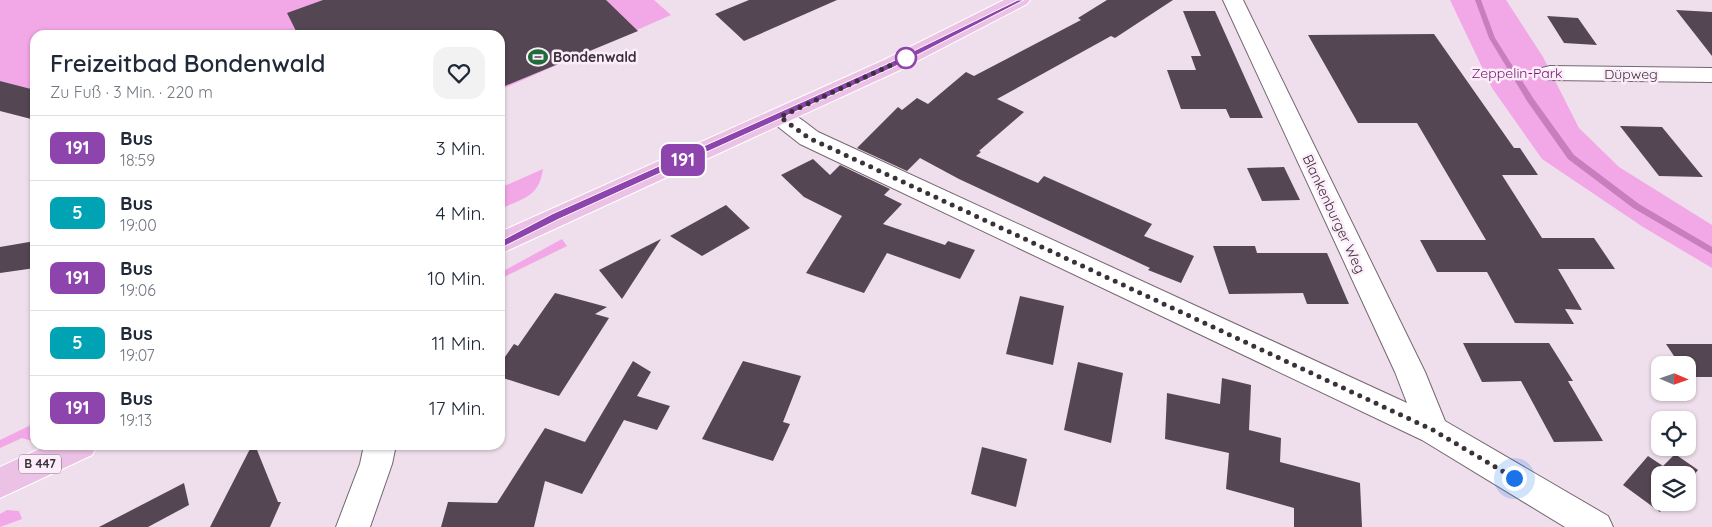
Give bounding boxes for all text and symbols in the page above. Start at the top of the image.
sports icon: Bondenwald [527,46,549,68]
button: heart [433,47,485,99]
unlabelled marker [895,47,917,69]
text: Freizeitbad Bondenwald [50,48,326,78]
place label: Bondenwald [553,48,637,66]
park label: Zeppelin-Park [1471,64,1563,82]
street label: Düpweg [1604,65,1658,83]
text: Zu Fuß · 3 Min. · 220 m [50,82,213,102]
text: Bus [120,126,153,150]
text: 191 [65,136,90,159]
text: 3 Min. [436,136,485,160]
line badge: 191 [654,144,712,176]
text: 191 [671,148,695,171]
text: 18:59 [120,150,155,170]
street label: Blankenburger Weg [1299,152,1369,276]
text: Bus [120,191,153,215]
text: 5 [72,201,83,224]
text: 4 Min. [436,201,485,225]
text: 19:00 [120,215,157,235]
text: Bus [120,256,153,280]
text: 191 [65,266,90,289]
text: 10 Min. [427,266,485,290]
text: 19:06 [120,280,156,300]
text: Bus [120,321,153,345]
text: 5 [72,331,83,354]
text: 11 Min. [432,331,485,355]
text: 19:07 [120,345,155,365]
north arrow [1651,356,1696,401]
map controls [1651,356,1696,511]
text: Bus [120,386,153,410]
text: 191 [65,396,90,419]
text: 17 Min. [429,396,485,420]
text: 19:13 [120,410,152,430]
button: locate [1651,411,1696,456]
road number: B 447 [19,454,61,474]
your location [1502,466,1527,491]
button: layers [1651,466,1696,511]

